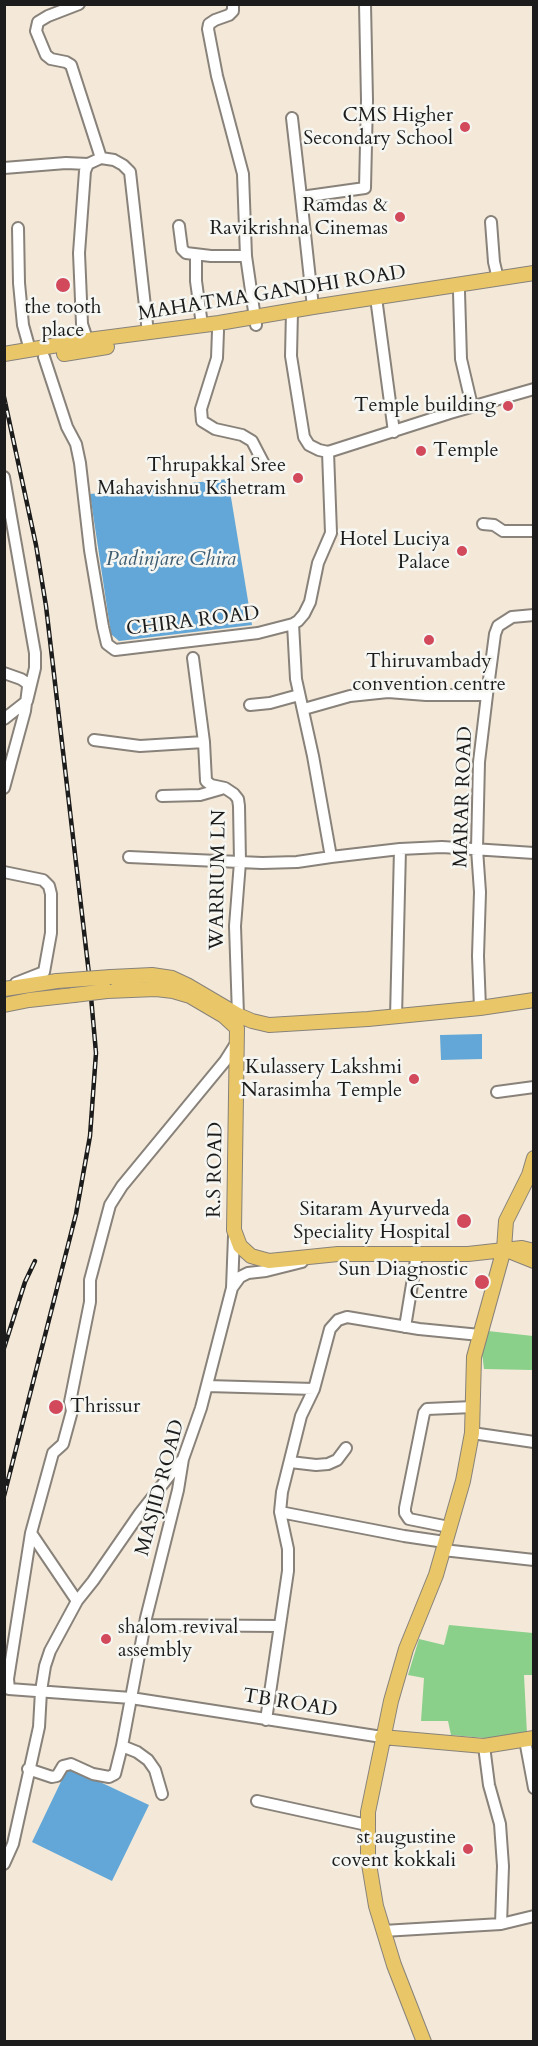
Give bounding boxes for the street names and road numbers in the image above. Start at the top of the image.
street label: MAHATMA GANDHI ROAD [136,261,408,327]
street label: CHIRA ROAD [125,602,261,642]
street label: MARAR ROAD [450,726,478,868]
street label: WARRIUM LN [206,810,232,950]
street label: R.S ROAD [203,1122,229,1218]
street label: MASJID ROAD [131,1417,191,1559]
street label: TB ROAD [241,1685,339,1723]

